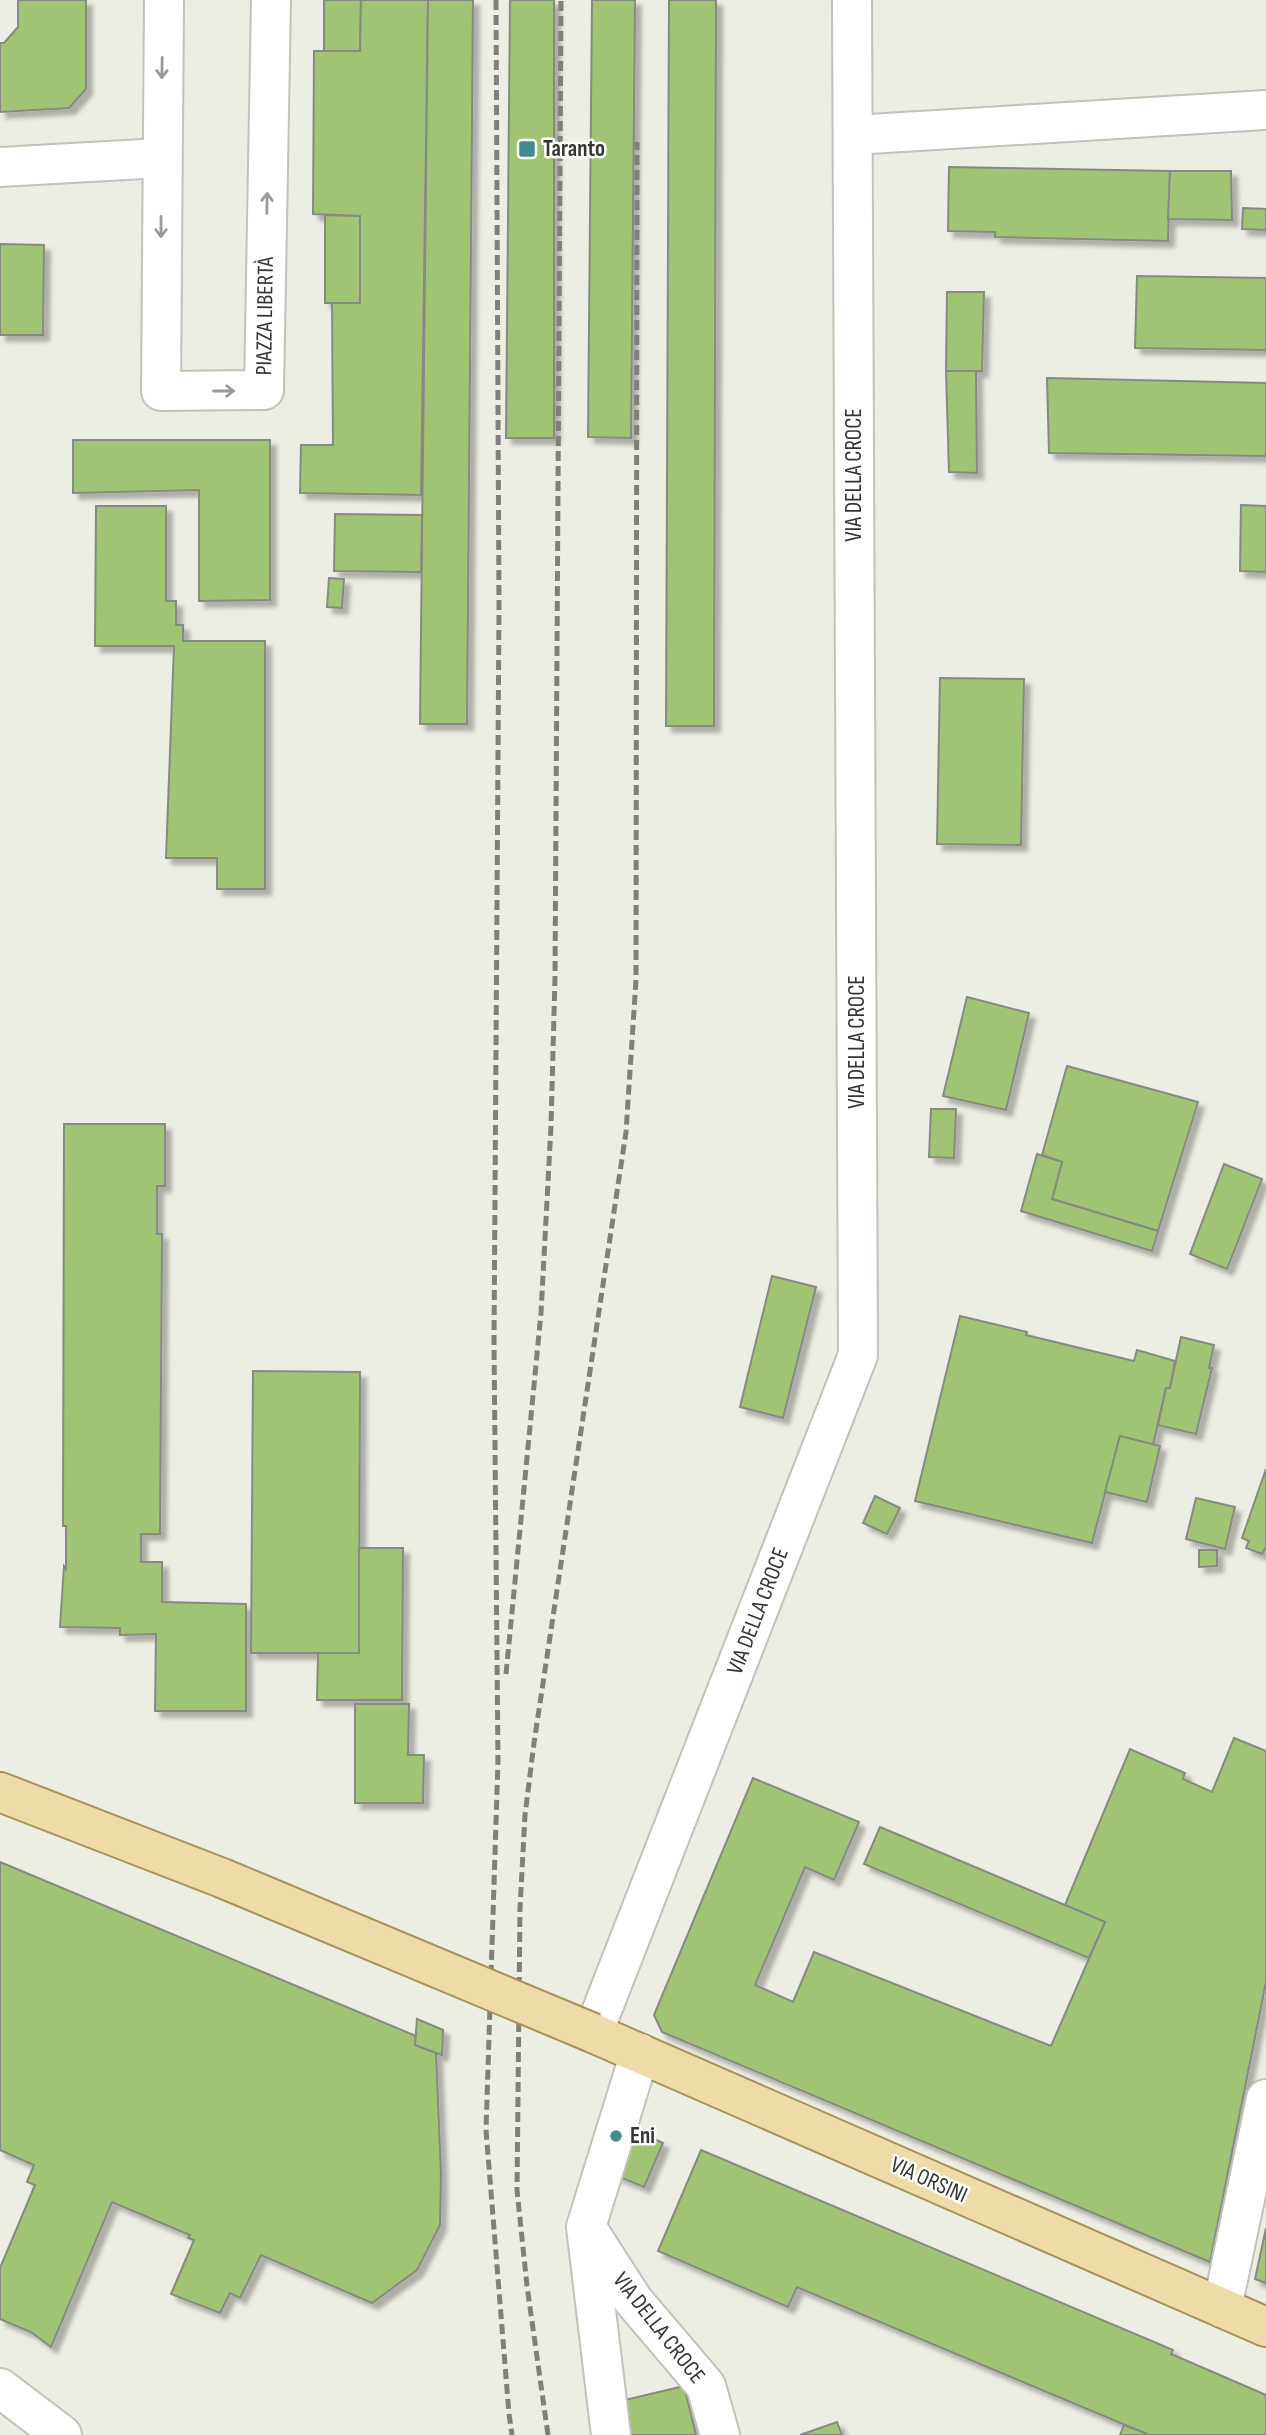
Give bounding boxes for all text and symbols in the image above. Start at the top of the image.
one-way arrow [156,56,169,79]
place label: Taranto [543,135,605,163]
marker: Taranto [517,139,537,159]
one-way arrow [261,192,274,215]
one-way arrow [154,215,168,238]
street label: PIAZZA LIBERTÀ [250,256,280,376]
one-way arrow [212,384,235,397]
street label: VIA DELLA CROCE [840,408,868,542]
street label: VIA DELLA CROCE [843,975,871,1109]
street label: VIA DELLA CROCE [721,1544,795,1678]
place label: Eni [630,2122,655,2150]
marker: Eni [608,2128,624,2144]
street label: VIA ORSINI [886,2151,972,2209]
street label: VIA DELLA CROCE [607,2267,711,2389]

